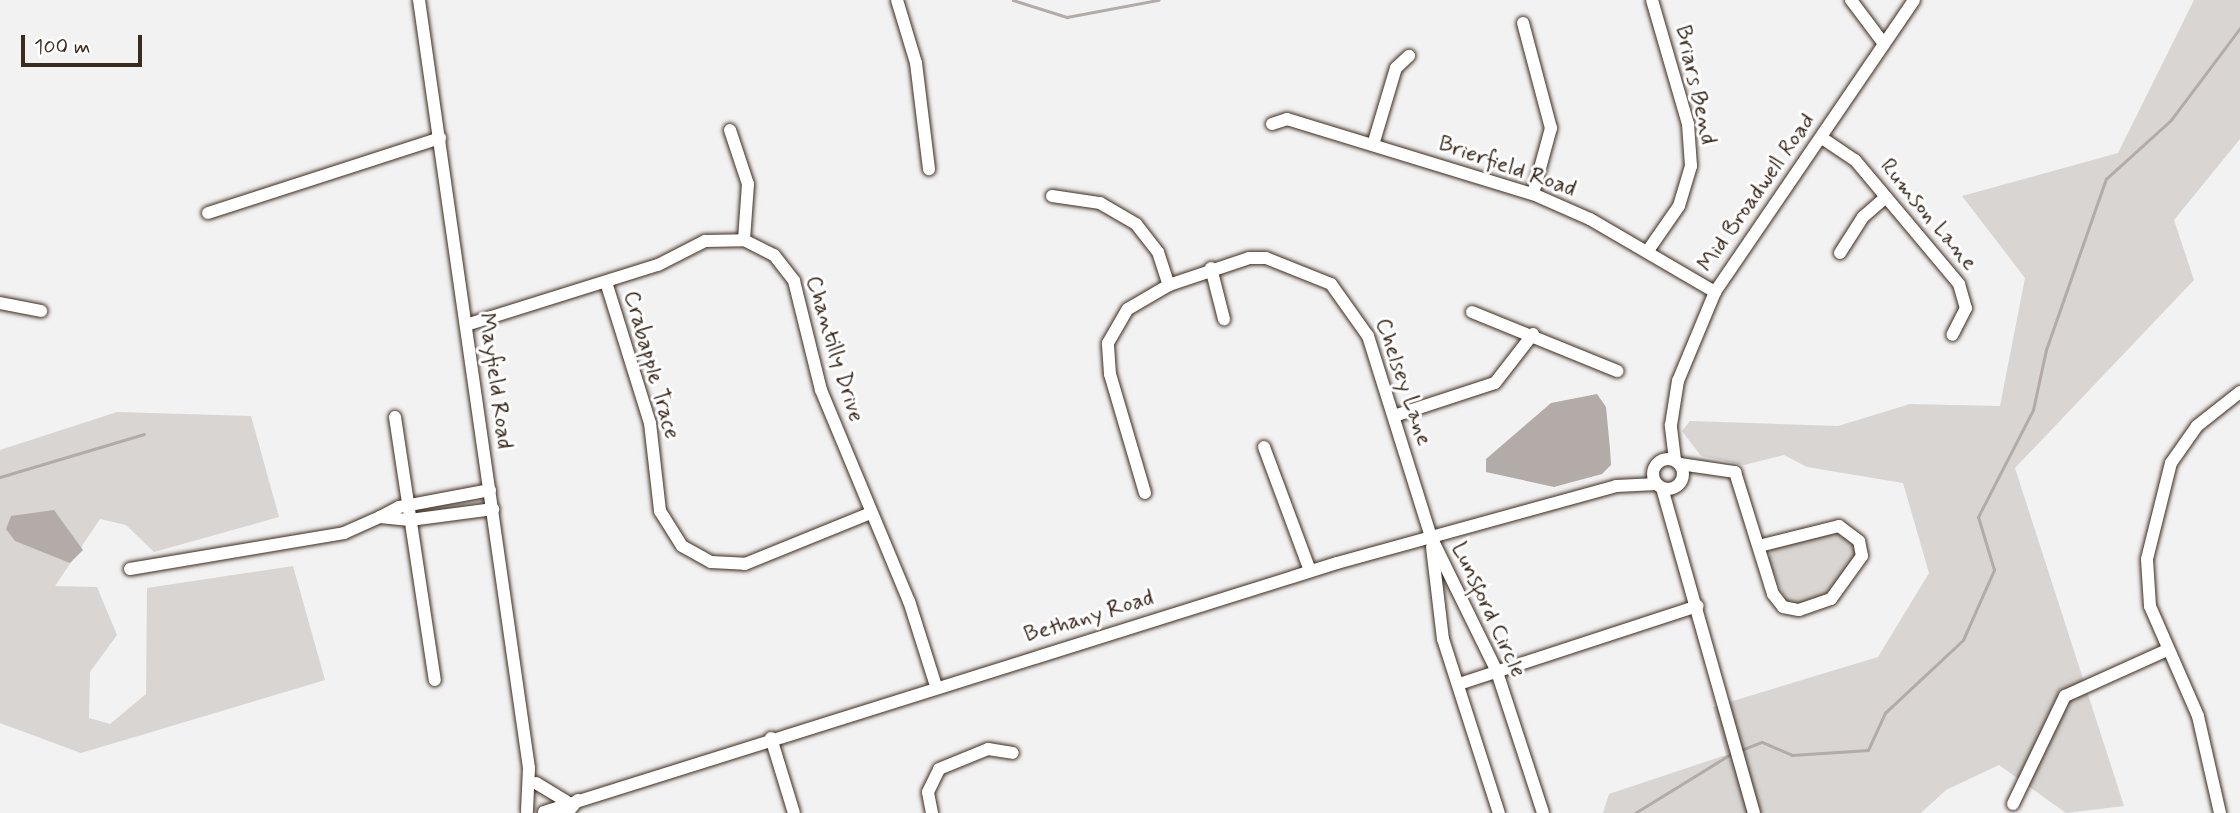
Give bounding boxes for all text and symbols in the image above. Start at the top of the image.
scale bar [24,21,145,65]
street label: Briars Bend [1668,24,1722,146]
text: 100 m [34,33,90,61]
street label: Mid Broadwell Road [1692,109,1822,277]
street label: Brierfield Road [1435,131,1579,203]
street label: Rumson Lane [1875,156,1981,274]
street label: Chantilly Drive [799,272,869,426]
street label: Crabapple Trace [617,288,685,442]
street label: Mayfield Road [472,312,518,450]
street label: Chelsey Lane [1368,315,1438,449]
street label: Lunsford Circle [1444,537,1532,683]
street label: Bethany Road [1022,584,1156,650]

